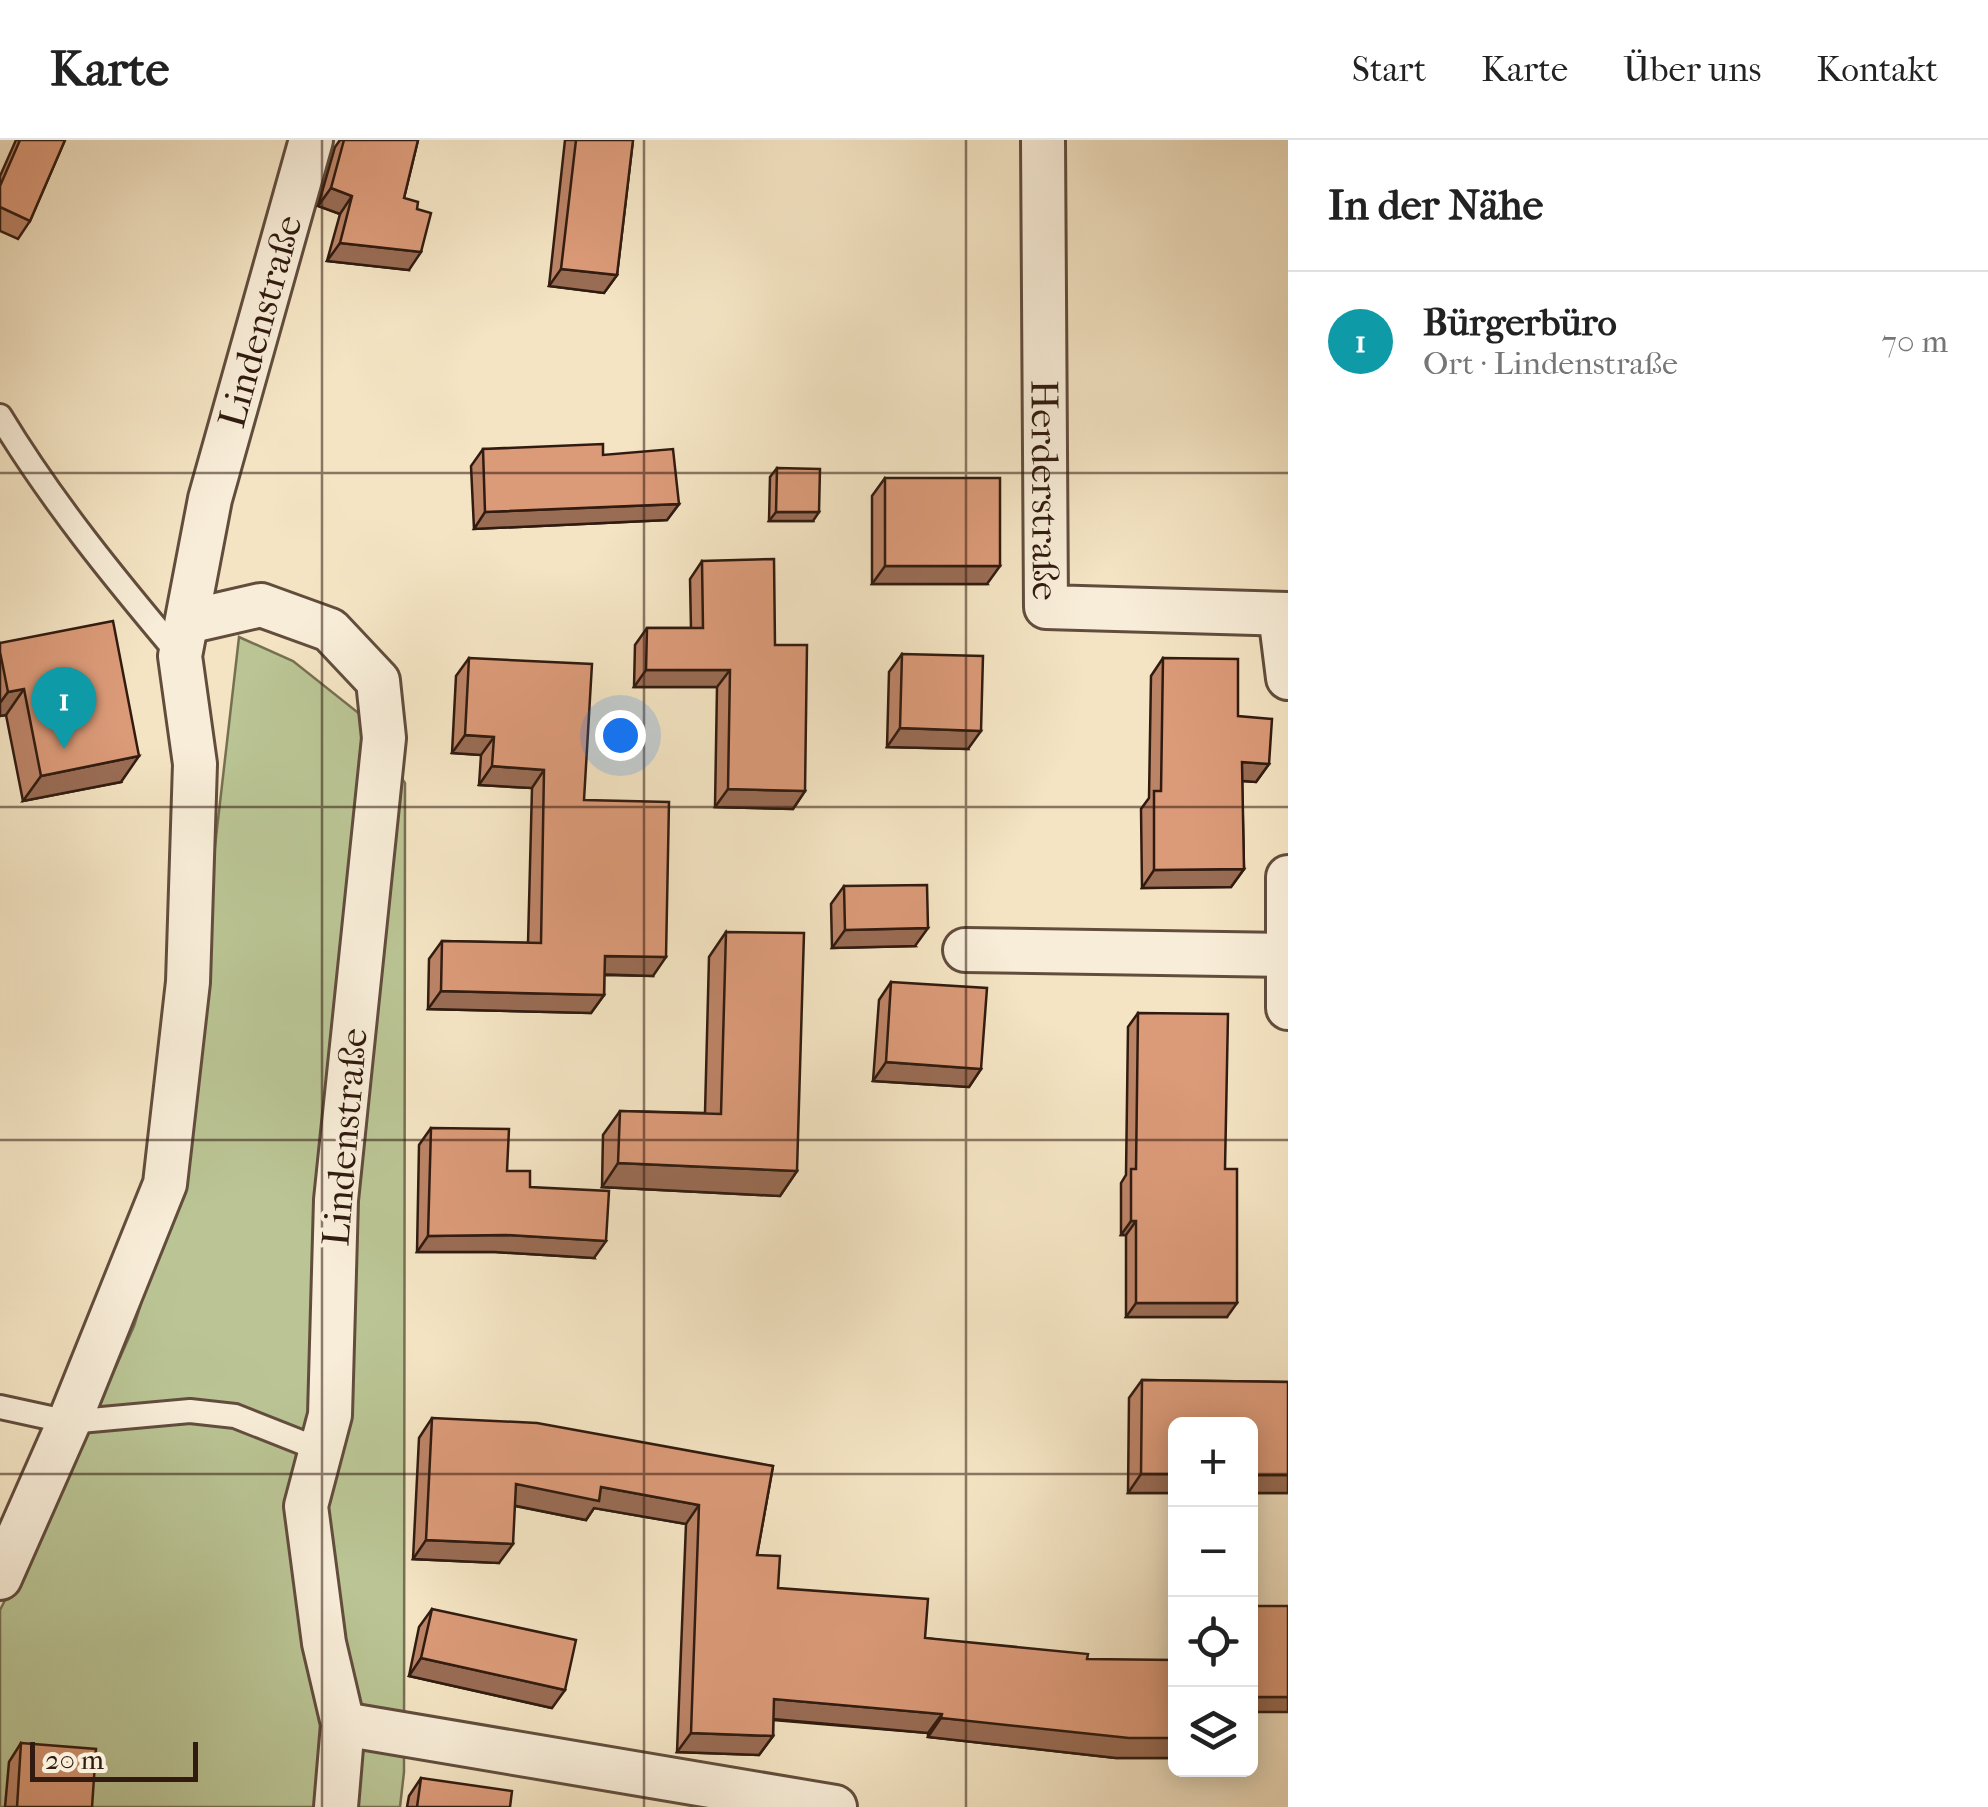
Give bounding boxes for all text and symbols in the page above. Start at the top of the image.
text: Karte [50,41,169,97]
text: Start [1352,49,1426,90]
text: Karte [1481,49,1568,90]
text: Über uns [1623,49,1761,90]
text: Kontakt [1816,49,1938,90]
text: In der Nähe [1328,181,1543,230]
street label: Lindenstraße [209,210,311,433]
text: Bürgerbüro [1423,300,1617,345]
text: 1 [1355,323,1366,360]
text: 70 m [1882,323,1948,360]
text: Ort · Lindenstraße [1423,345,1678,382]
street label: Herderstraße [1022,379,1068,601]
pin: 1 [32,666,96,749]
your location [595,710,646,761]
street label: Lindenstraße [313,1026,377,1248]
map controls [1168,1417,1258,1777]
button: + [1168,1417,1258,1507]
button: − [1168,1507,1258,1597]
button: locate [1168,1597,1258,1687]
button: layers [1168,1687,1258,1777]
scale bar [30,1737,198,1782]
text: 20 m [45,1743,104,1776]

